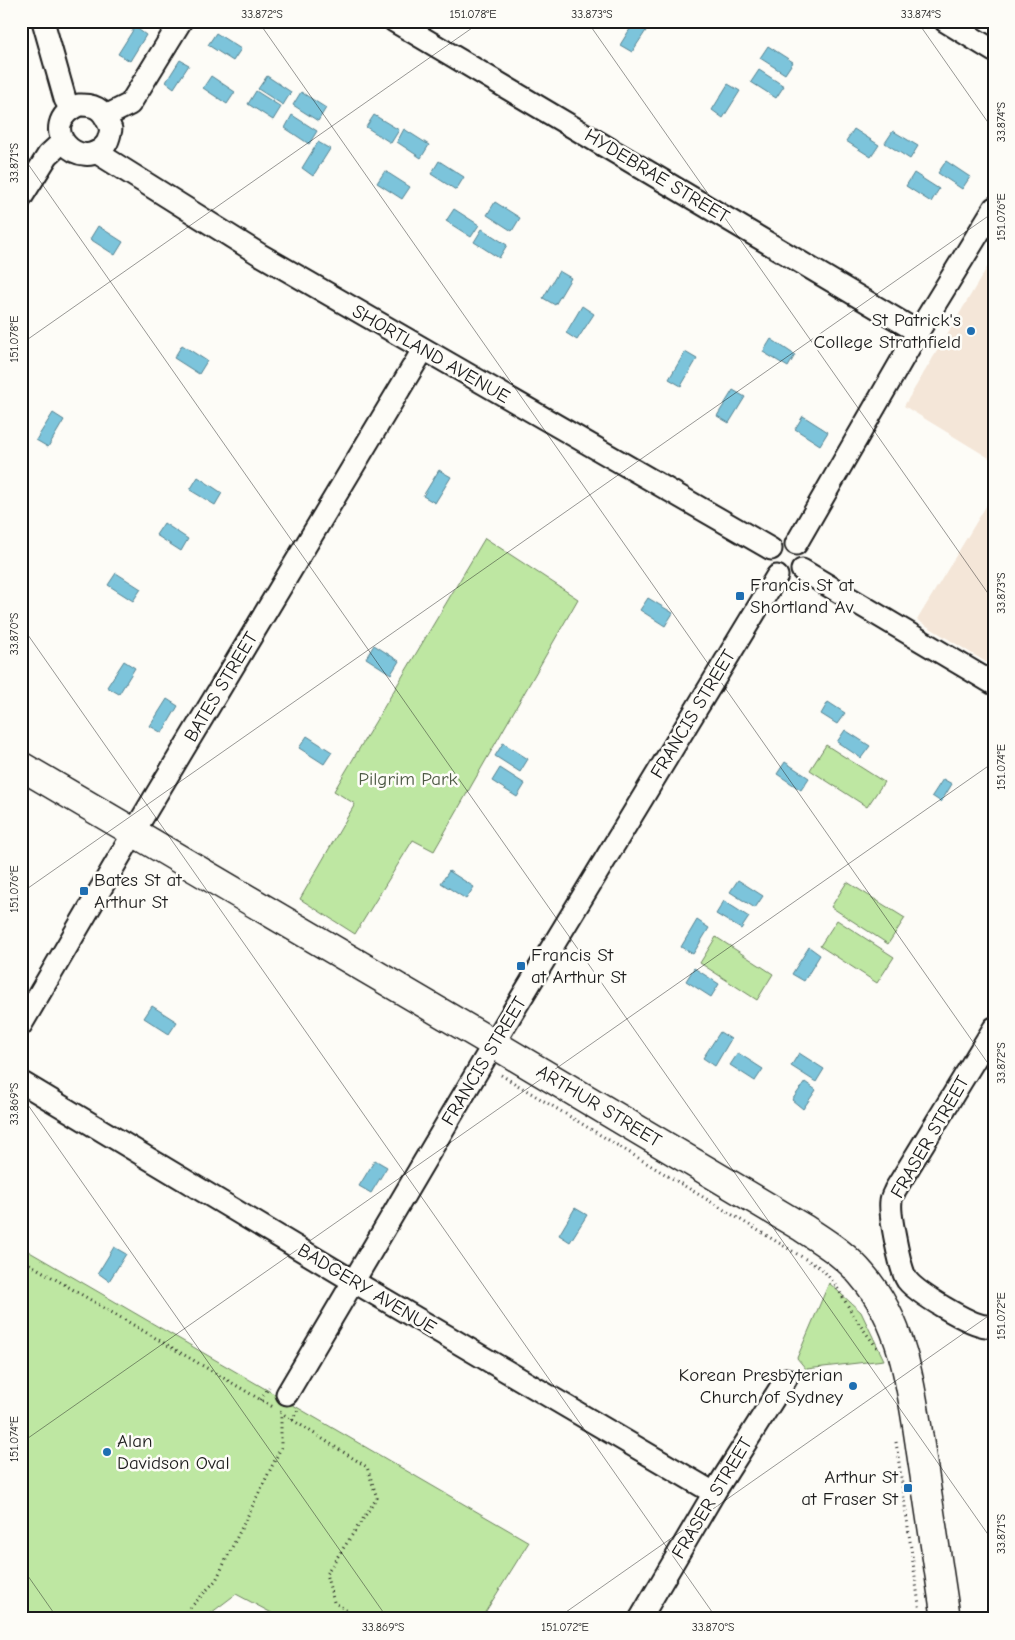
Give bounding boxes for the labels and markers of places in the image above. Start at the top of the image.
place label: St Patrick's College Strathfield [814,309,961,353]
marker: St Patrick's College Strathfield [965,325,977,337]
place label: Francis St at Shortland Av [750,574,854,618]
marker: Francis St at Shortland Av [734,590,746,602]
place label: Bates St at Arthur St [94,869,182,913]
marker: Bates St at Arthur St [78,885,90,897]
place label: Francis St at Arthur St [531,944,627,988]
marker: Francis St at Arthur St [515,960,527,972]
place label: Korean Presbyterian Church of Sydney [679,1364,843,1408]
marker: Korean Presbyterian Church of Sydney [847,1380,859,1392]
place label: Alan Davidson Oval [117,1430,230,1474]
marker: Alan Davidson Oval [101,1446,113,1458]
place label: Arthur St at Fraser St [801,1466,899,1510]
marker: Arthur St at Fraser St [902,1482,914,1494]

